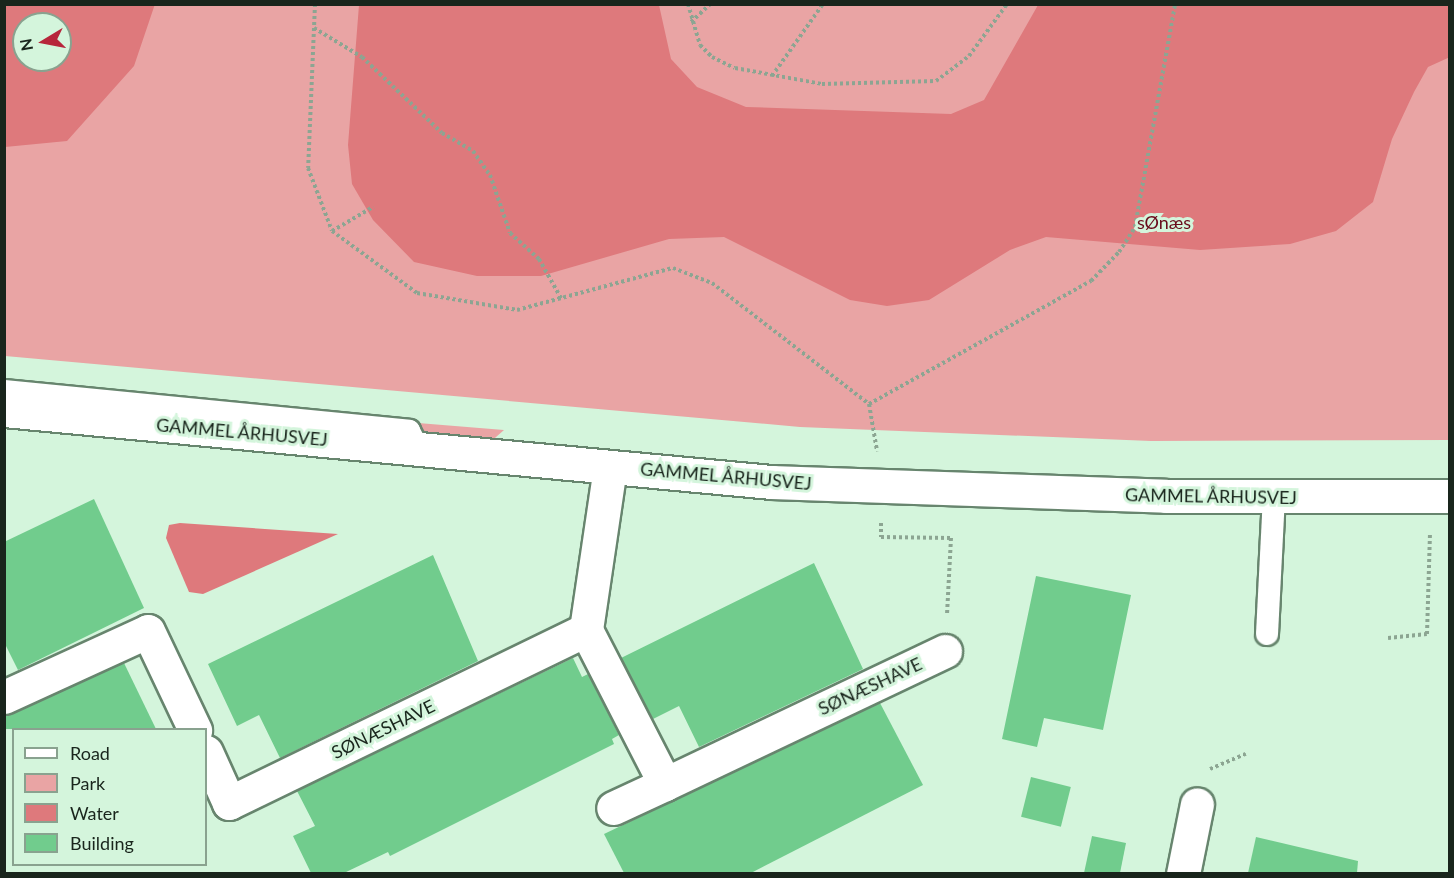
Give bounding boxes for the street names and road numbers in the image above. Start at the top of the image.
street label: GAMMEL ÅRHUSVEJ [155,414,329,450]
street label: GAMMEL ÅRHUSVEJ [639,458,813,494]
street label: GAMMEL ÅRHUSVEJ [1124,484,1298,508]
street label: SØNÆSHAVE [815,653,925,719]
street label: SØNÆSHAVE [328,695,438,763]

